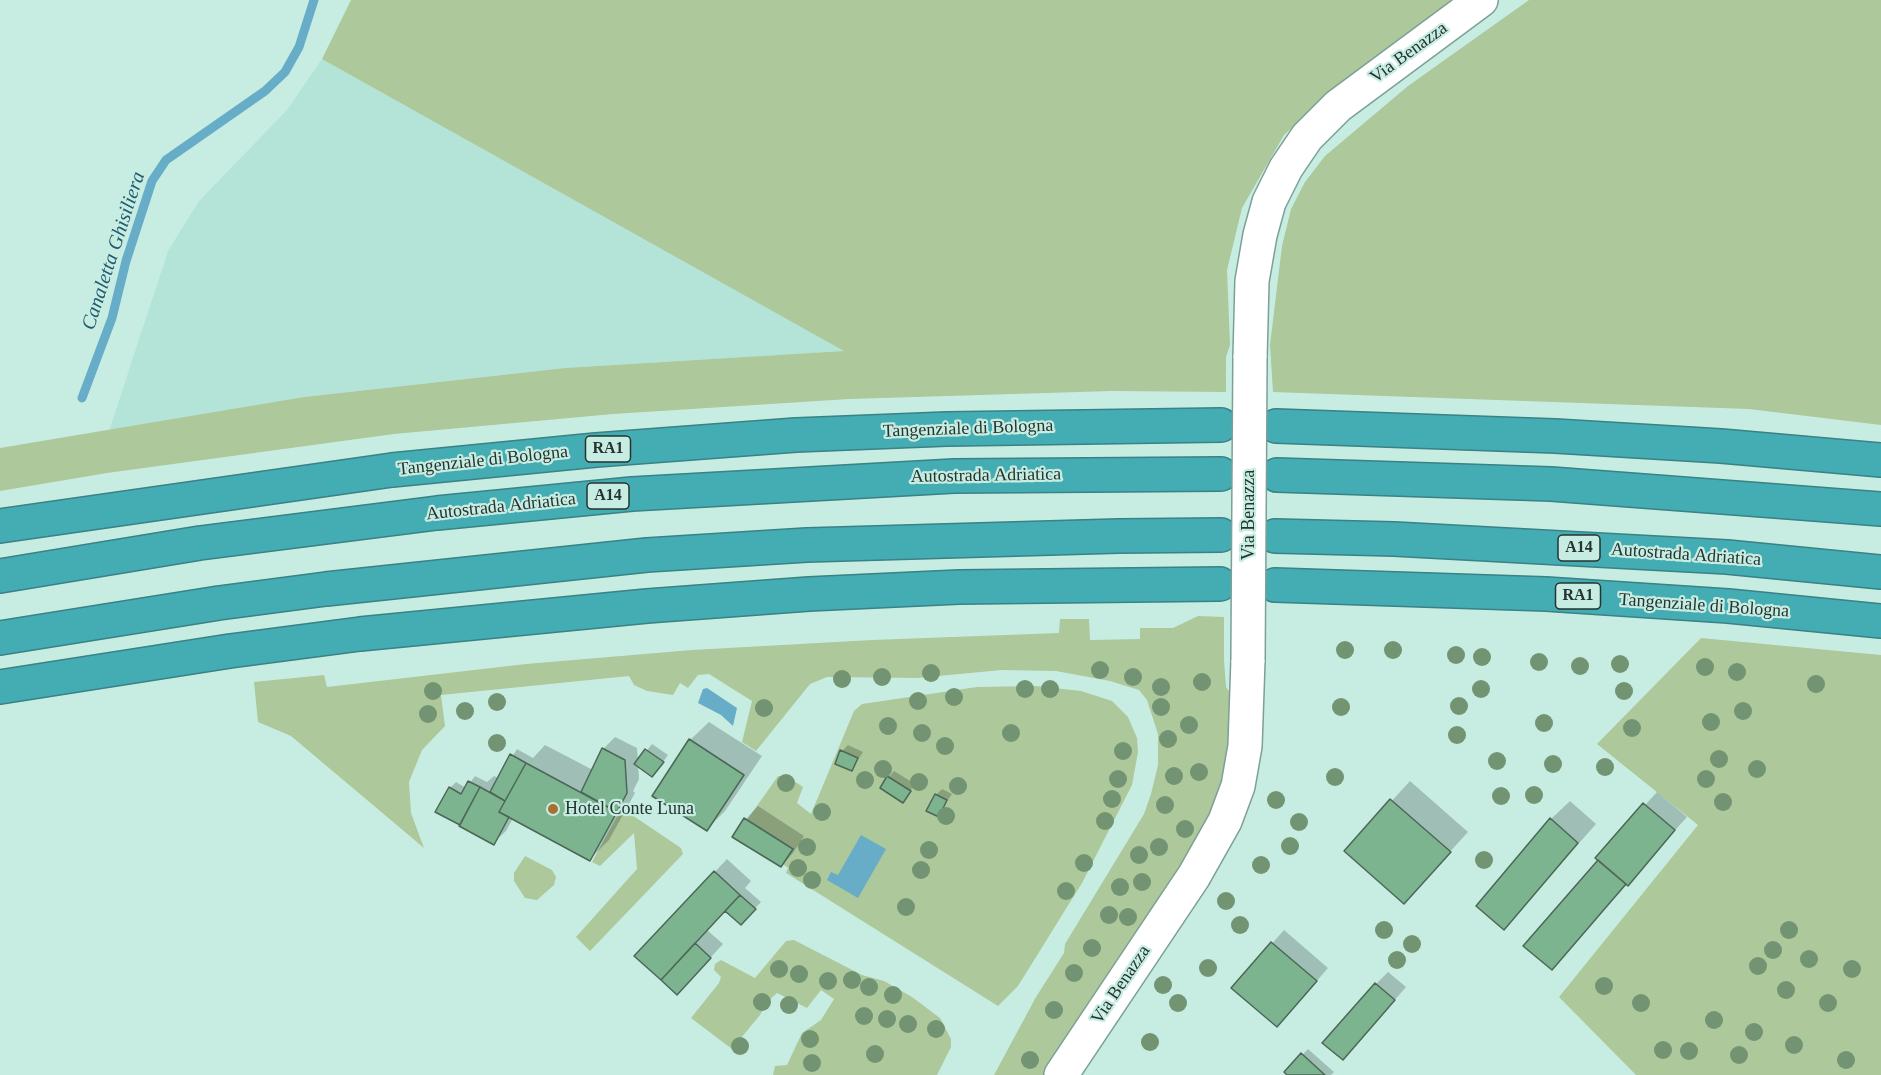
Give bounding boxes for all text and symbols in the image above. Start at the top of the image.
street label: Via Benazza [1366,18,1452,88]
water label: Canaletta Ghisiliera [77,169,151,333]
street label: Tangenziale di Bologna [882,415,1054,443]
road number: RA1 [586,436,630,462]
street label: Tangenziale di Bologna [397,441,569,481]
street label: Autostrada Adriatica [911,464,1061,488]
street label: Via Benazza [1238,470,1260,560]
road number: A14 [587,483,629,509]
street label: Autostrada Adriatica [425,488,577,526]
road number: A14 [1558,535,1600,561]
street label: Autostrada Adriatica [1610,539,1762,571]
road number: RA1 [1556,583,1600,609]
street label: Tangenziale di Bologna [1618,589,1790,623]
place label: Hotel Conte Luna [565,798,694,820]
marker: Hotel Conte Luna [546,802,560,816]
street label: Via Benazza [1087,942,1155,1028]

